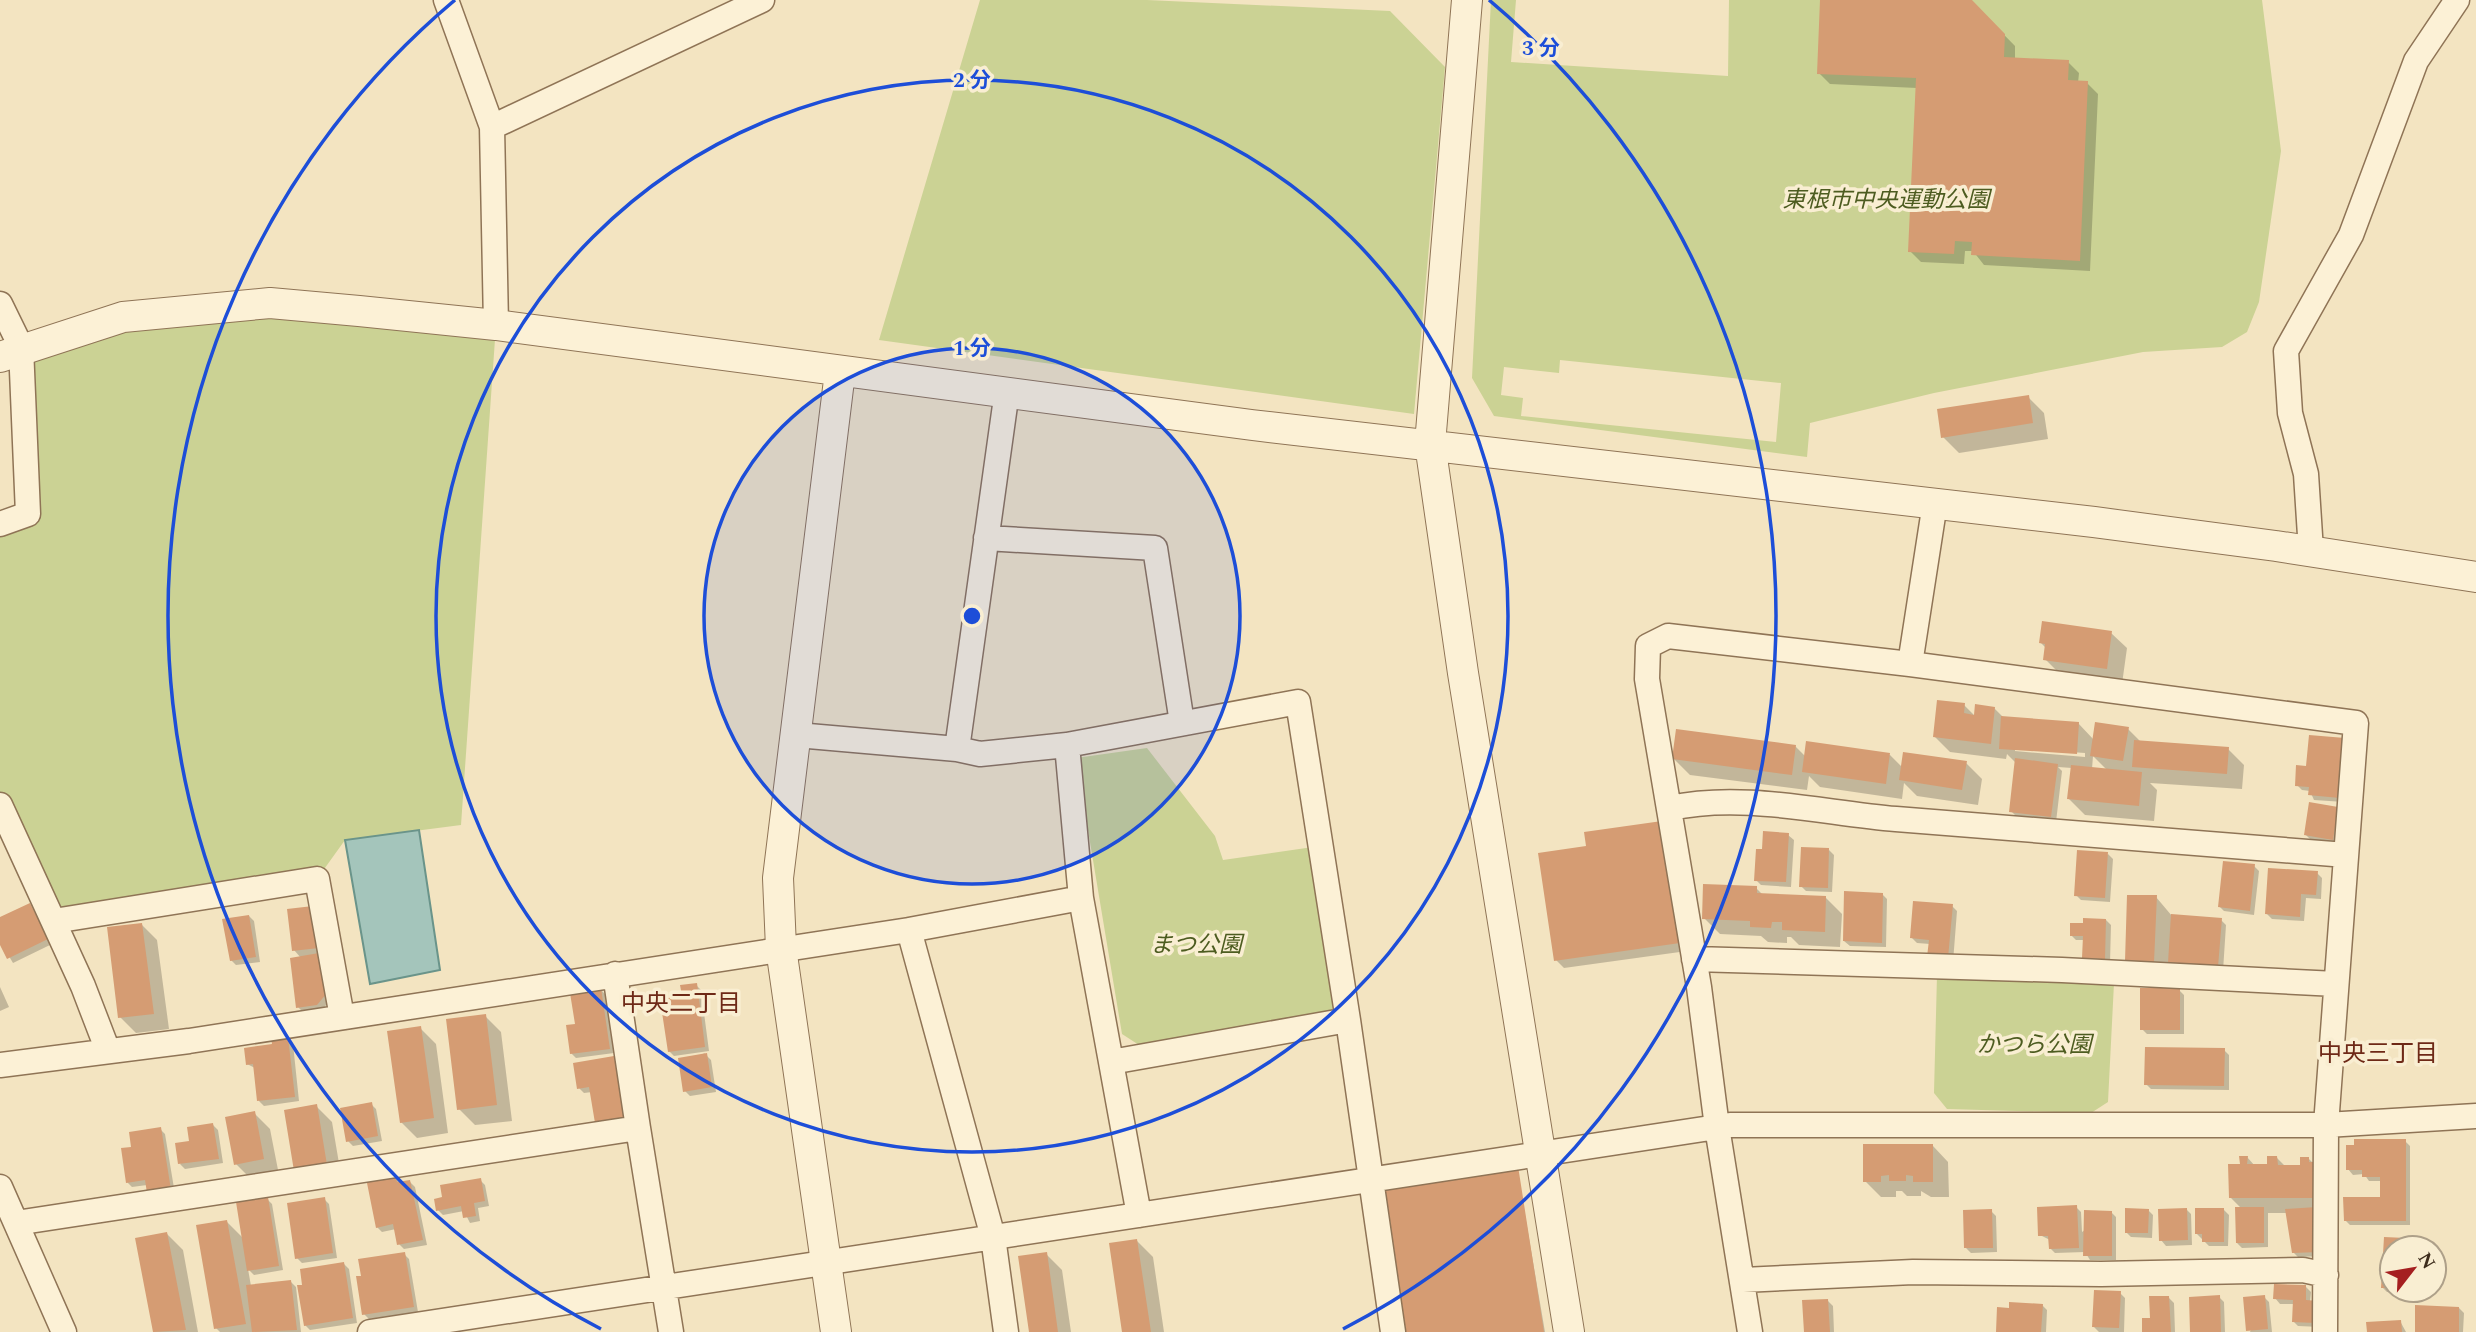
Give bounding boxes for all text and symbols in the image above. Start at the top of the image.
text: 3 分 [1522,33,1560,65]
text: 2 分 [953,65,991,97]
park label: 東根市中央運動公園 [1783,183,1993,218]
text: 1 分 [953,333,991,365]
centre of rings [960,604,984,628]
park label: まつ公園 [1150,928,1245,963]
district label: 中央二丁目 [621,986,741,1022]
park label: かつら公園 [1977,1028,2095,1063]
district label: 中央三丁目 [2318,1036,2438,1072]
north arrow [2378,1234,2448,1304]
text: N [2410,1247,2443,1275]

